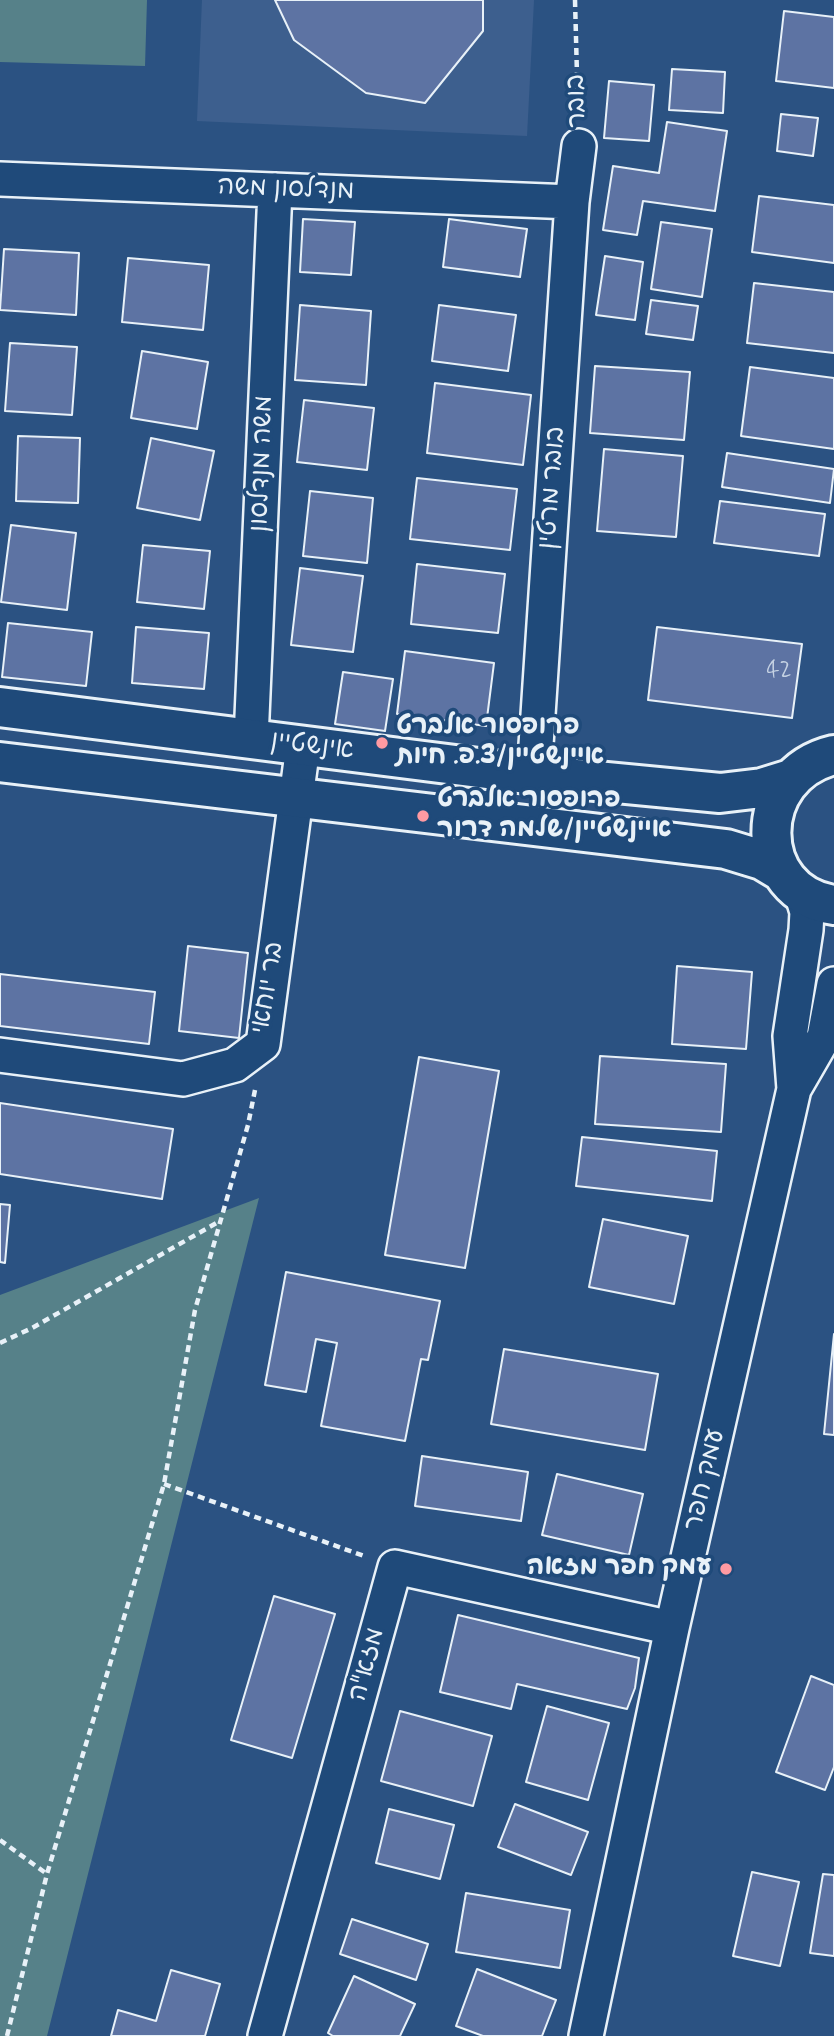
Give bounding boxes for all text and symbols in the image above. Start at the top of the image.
street label: בובר [561,74,595,128]
street label: מנדלסון משה [217,172,355,208]
street label: משה מנדלסון [245,395,281,533]
street label: בובר מרטין [533,426,573,550]
house number: 42 [766,657,792,685]
place label: פרופסור אלברט איינשטיין/צ.פ. חיות [396,712,604,774]
street label: אינשטיין [269,726,355,768]
marker: פרופסור אלברט איינשטיין/צ.פ. חיות [374,735,390,751]
place label: פרופסור אלברט איינשטיין/שלמה דרור [437,785,671,846]
marker: פרופסור אלברט איינשטיין/שלמה דרור [415,808,431,824]
street label: בר יוחאי [246,940,292,1036]
street label: עמק חפר [679,1426,733,1534]
place label: עמק חפר מזאה [527,1553,712,1585]
marker: עמק חפר מזאה [718,1561,734,1577]
street label: מזא"ה [343,1625,393,1705]

